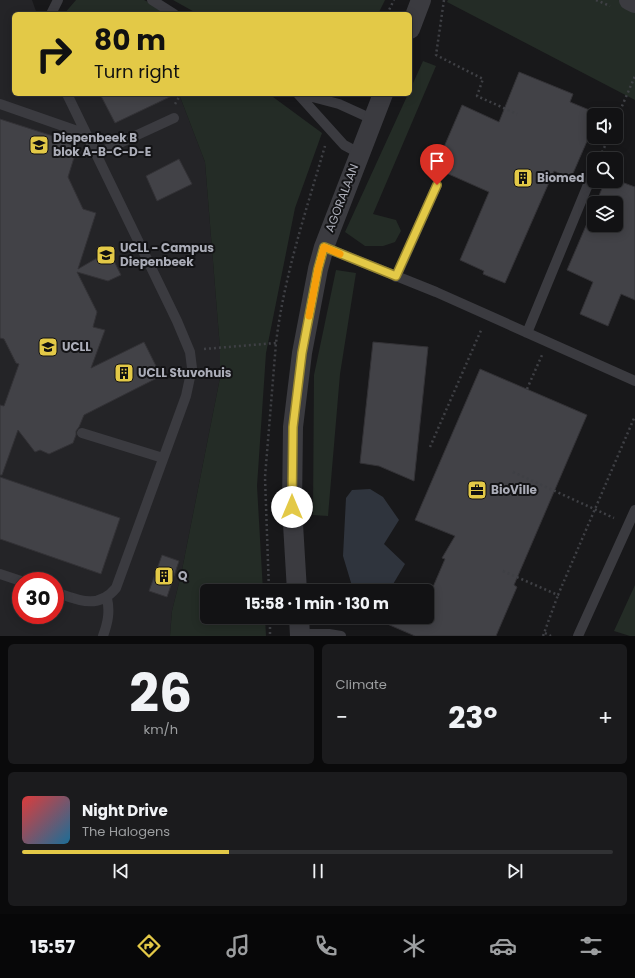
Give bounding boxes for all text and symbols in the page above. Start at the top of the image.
text: 80 m [94,21,166,60]
icon: right [28,28,80,80]
text: Turn right [94,59,180,84]
map controls [587,108,623,232]
button: sound [587,108,623,144]
place label: Diepenbeek B blok A-B-C-D-E [53,129,151,160]
school or university icon: Diepenbeek B blok A-B-C-D-E [28,134,50,156]
pin [420,144,454,185]
icon: arrive [426,150,448,172]
button: search [587,152,623,188]
street label: AGORALAAN [321,161,362,234]
building icon: Biomed [512,167,534,189]
place label: Biomed [537,169,584,186]
button: layers [587,196,623,232]
place label: UCLL - Campus Diepenbeek [120,239,214,270]
school or university icon: UCLL - Campus Diepenbeek [95,244,117,266]
school or university icon: UCLL [37,336,59,358]
place label: UCLL [62,338,91,355]
building icon: UCLL Stuvohuis [113,362,135,384]
place label: UCLL Stuvohuis [138,364,232,381]
office icon: BioVille [466,479,488,501]
place label: BioVille [491,481,537,498]
position arrow [271,486,313,528]
building icon: Q [153,565,175,587]
place label: Q [178,567,188,584]
speed limit sign: 30 [12,572,64,624]
text: 15:58 · 1 min · 130 m [245,593,389,614]
text: 26 [129,657,192,730]
text: Climate [336,675,387,694]
text: 23° [448,696,497,739]
text: − [336,702,348,733]
text: + [598,702,613,733]
text: km/h [143,720,178,739]
text: Night Drive [82,800,168,821]
text: The Halogens [82,822,170,841]
icon: previous [110,860,132,882]
icon: pause [307,860,329,882]
icon: next [504,860,526,882]
icon: directions [135,932,163,960]
icon: music [224,932,252,960]
icon: phone [312,932,340,960]
icon: climate [400,932,428,960]
icon: car [489,932,517,960]
icon: filters [577,932,605,960]
text: 15:57 [30,934,75,959]

